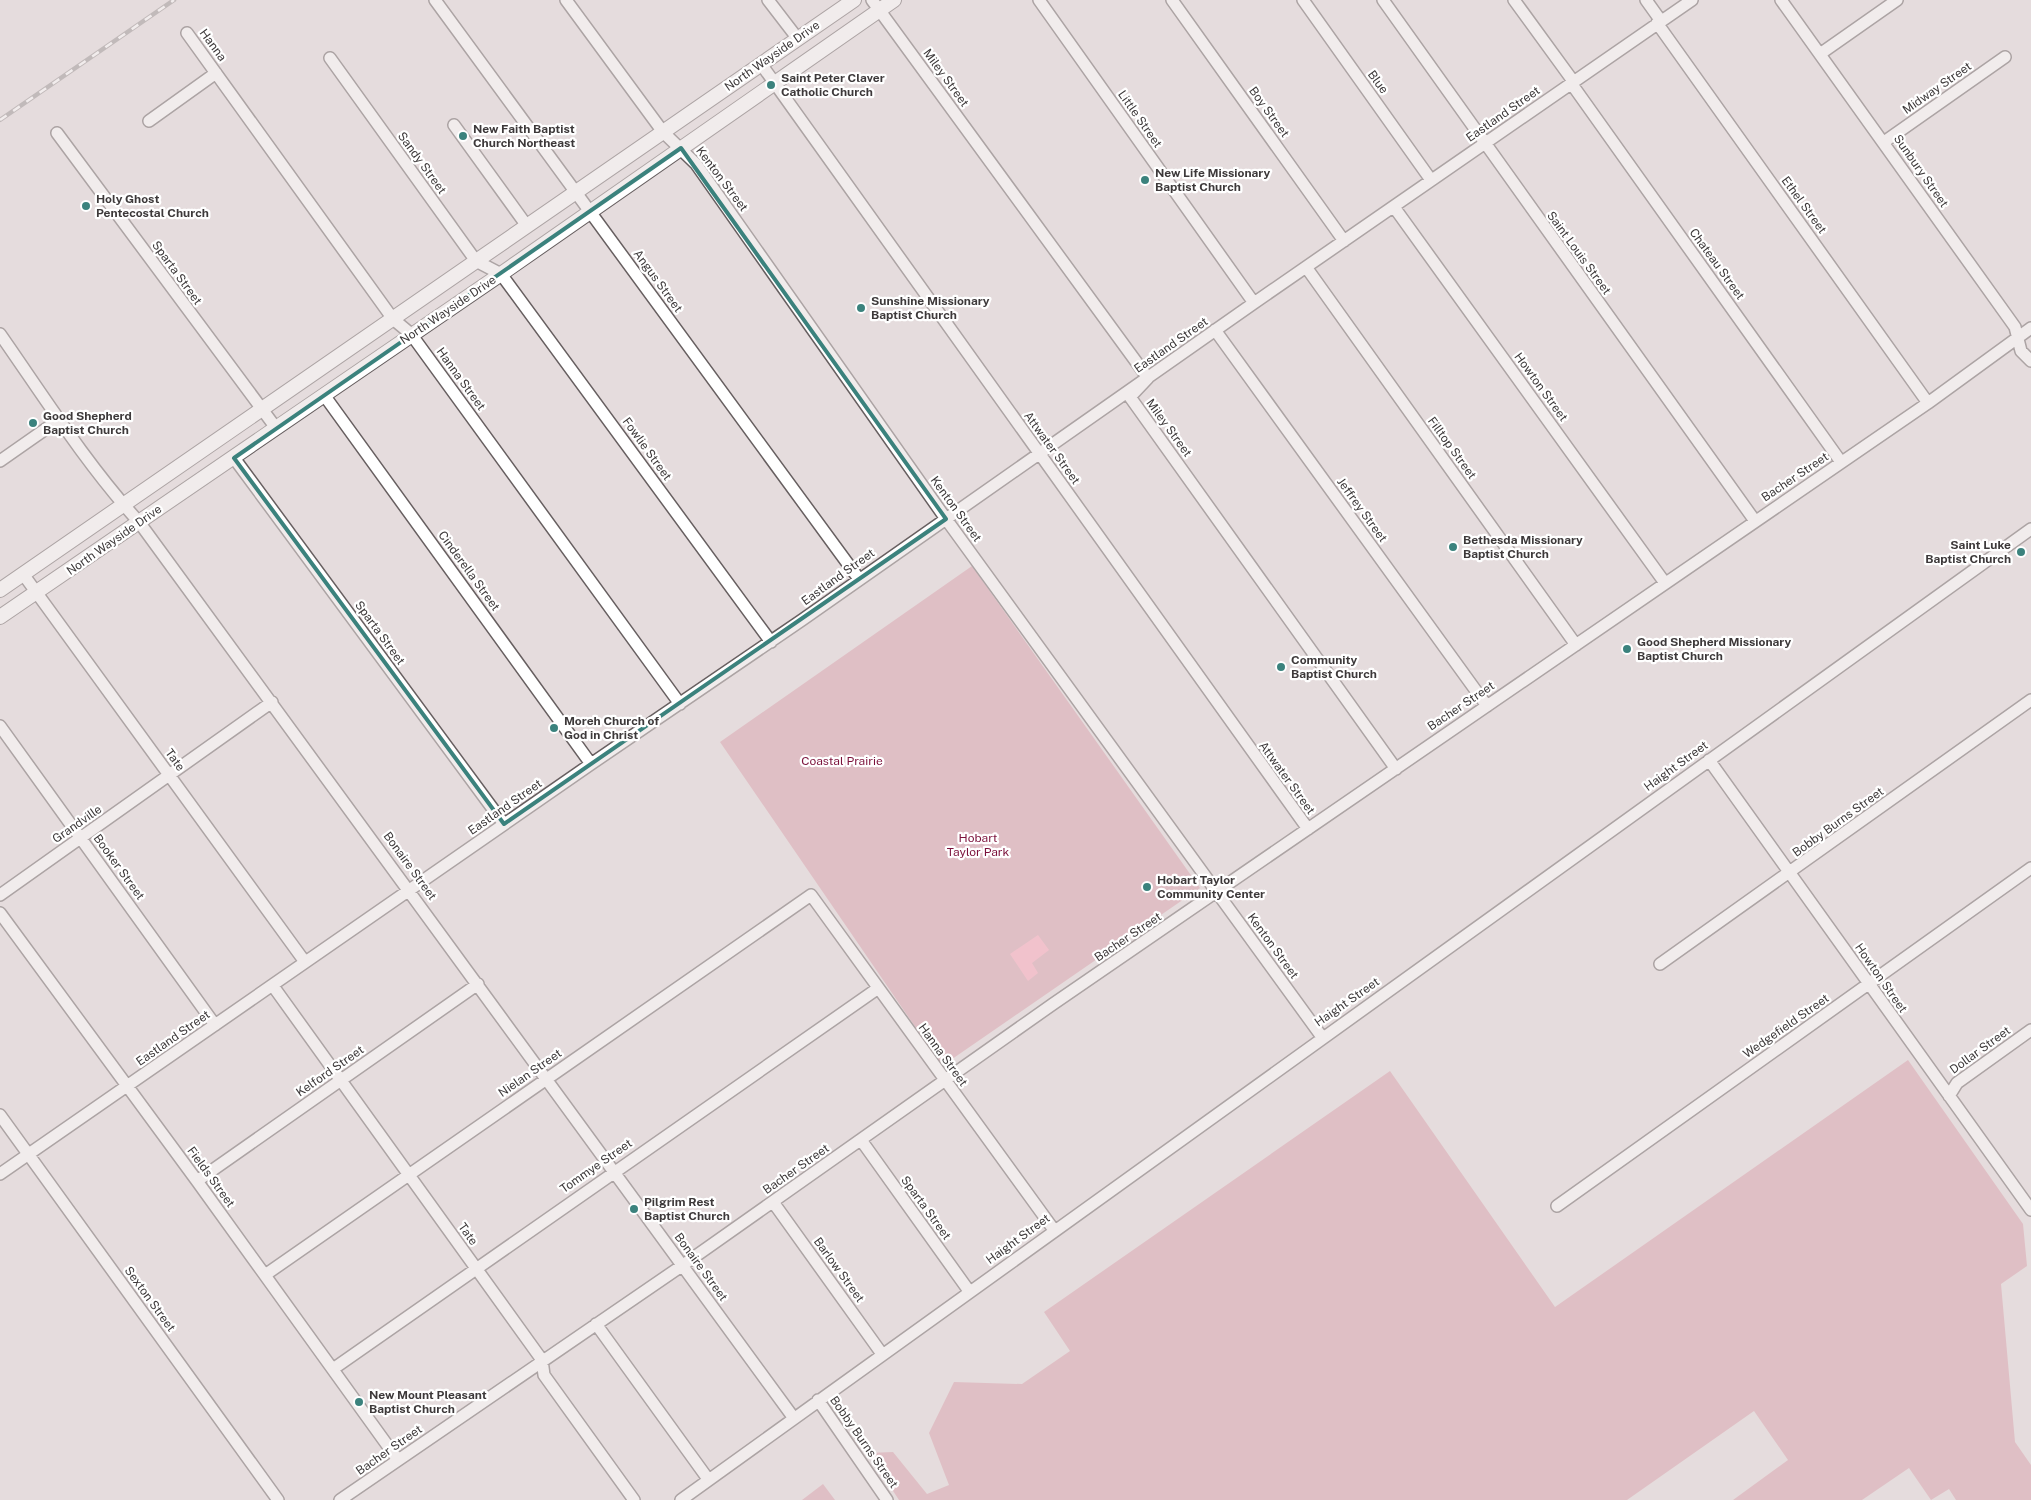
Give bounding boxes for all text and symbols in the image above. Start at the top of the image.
street label: North Wayside Drive [722,18,822,94]
street label: Hanna [197,26,229,64]
street label: Miley Street [920,46,972,110]
street label: Midway Street [1900,59,1974,117]
street label: Blue [1365,68,1391,96]
place label: Saint Peter Claver Catholic Church [781,71,885,99]
marker: Saint Peter Claver Catholic Church [765,79,777,91]
street label: Eastland Street [1463,83,1543,145]
street label: Boy Street [1246,84,1292,140]
street label: Little Street [1115,88,1165,151]
place label: New Faith Baptist Church Northeast [473,122,575,150]
street label: Sandy Street [395,129,449,197]
marker: New Faith Baptist Church Northeast [457,130,469,142]
street label: Sunbury Street [1891,132,1951,210]
street label: Kenton Street [693,144,751,214]
place label: New Life Missionary Baptist Church [1155,166,1270,194]
marker: New Life Missionary Baptist Church [1139,174,1151,186]
street label: Ethel Street [1779,174,1830,237]
place label: Holy Ghost Pentecostal Church [96,192,209,220]
marker: Holy Ghost Pentecostal Church [80,200,92,212]
street label: Saint Louis Street [1544,209,1614,298]
street label: Chateau Street [1687,226,1748,302]
street label: Sparta Street [149,238,205,308]
street label: Angus Street [631,247,686,315]
street label: North Wayside Drive [397,273,499,347]
place label: Sunshine Missionary Baptist Church [871,294,990,322]
marker: Sunshine Missionary Baptist Church [855,302,867,314]
street label: Eastland Street [1131,314,1211,376]
street label: Hanna Street [434,345,489,413]
street label: Howton Street [1511,350,1571,424]
street label: Miley Street [1143,396,1195,460]
place label: Good Shepherd Baptist Church [43,409,132,437]
street label: Attwater Street [1021,409,1083,487]
street label: Filltop Street [1425,414,1479,482]
street label: Fowlie Street [620,415,675,483]
marker: Good Shepherd Baptist Church [27,417,39,429]
street label: Bacher Street [1759,449,1831,504]
street label: Kenton Street [928,474,985,545]
street label: Jeffrey Street [1334,475,1390,545]
street label: North Wayside Drive [64,502,164,578]
street label: Cinderella Street [435,528,503,614]
place label: Bethesda Missionary Baptist Church [1463,533,1583,561]
place label: Saint Luke Baptist Church [1925,538,2011,566]
marker: Bethesda Missionary Baptist Church [1447,541,1459,553]
street label: Eastland Street [799,546,877,608]
marker: Saint Luke Baptist Church [2015,546,2027,558]
street label: Sparta Street [352,598,408,668]
place label: Good Shepherd Missionary Baptist Church [1637,635,1791,663]
marker: Good Shepherd Missionary Baptist Church [1621,643,1633,655]
place label: Community Baptist Church [1291,653,1377,681]
marker: Community Baptist Church [1275,661,1287,673]
street label: Bacher Street [1425,678,1497,733]
place label: Moreh Church of God in Christ [564,714,659,742]
marker: Moreh Church of God in Christ [548,722,560,734]
street label: Haight Street [1641,738,1711,794]
street label: Attwater Street [1256,739,1318,817]
street label: Tate [162,746,188,774]
park label: Coastal Prairie [801,754,883,768]
street label: Eastland Street [465,776,545,838]
street label: Bobby Burns Street [1790,784,1886,860]
street label: Grandville [50,802,104,846]
street label: Bonaire Street [381,829,440,903]
park label: Hobart Taylor Park [947,831,1010,859]
street label: Booker Street [91,832,148,903]
place label: Hobart Taylor Community Center [1157,873,1265,901]
marker: Hobart Taylor Community Center [1141,881,1153,893]
street label: Bacher Street [1092,909,1164,964]
street label: Kenton Street [1245,911,1302,982]
street label: Howton Street [1852,941,1910,1016]
street label: Haight Street [1312,974,1382,1029]
street label: Wedgefield Street [1740,991,1832,1061]
street label: Eastland Street [133,1007,213,1069]
street label: Hanna Street [916,1021,971,1089]
street label: Dollar Street [1947,1023,2013,1077]
street label: Kelford Street [294,1042,367,1099]
street label: Nielan Street [496,1046,565,1100]
street label: Tommye Street [557,1136,635,1196]
street label: Bacher Street [760,1141,832,1197]
street label: Fields Street [184,1144,238,1210]
street label: Sparta Street [898,1173,954,1243]
place label: Pilgrim Rest Baptist Church [644,1195,730,1223]
marker: Pilgrim Rest Baptist Church [628,1203,640,1215]
street label: Haight Street [983,1211,1053,1267]
street label: Tate [455,1220,481,1248]
street label: Bonaire Street [672,1230,731,1304]
street label: Barlow Street [811,1235,867,1305]
street label: Sexton Street [122,1264,179,1335]
place label: New Mount Pleasant Baptist Church [369,1388,487,1416]
street label: Bobby Burns Street [827,1393,901,1491]
marker: New Mount Pleasant Baptist Church [353,1396,365,1408]
street label: Bacher Street [353,1422,425,1478]

